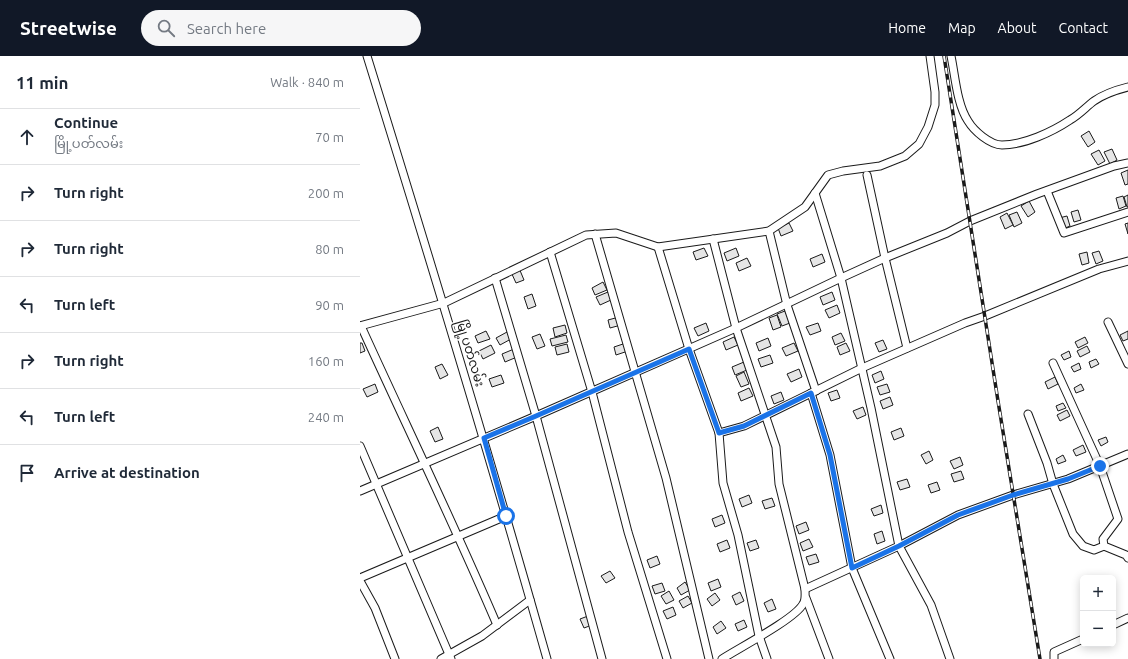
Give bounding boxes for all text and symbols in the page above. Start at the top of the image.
search box [141,10,421,46]
text: Streetwise [20,17,117,39]
icon: search [155,17,177,39]
text: Search here [187,20,266,37]
text: Home [888,20,926,36]
text: Map [948,20,976,36]
text: About [998,20,1037,36]
text: Contact [1059,20,1108,36]
text: 11 min [16,73,69,92]
text: Walk · 840 m [270,75,344,89]
text: Continue [54,114,118,131]
icon: ahead [16,126,38,148]
text: 70 m [315,130,344,144]
text: မြို့ပတ်လမ်း [54,136,123,150]
icon: right [16,182,38,204]
text: Turn right [54,184,124,201]
text: 200 m [308,186,344,200]
icon: right [16,238,38,260]
text: Turn right [54,240,124,257]
text: 80 m [315,242,344,256]
icon: left [16,294,38,316]
text: Turn left [54,296,115,313]
text: 90 m [315,298,344,312]
street label: မြို့ပတ်လမ်း [450,318,489,389]
icon: right [16,350,38,372]
text: Turn right [54,352,124,369]
text: 160 m [308,354,344,368]
icon: left [16,406,38,428]
text: Turn left [54,408,115,425]
text: 240 m [308,410,344,424]
route end [1091,457,1109,475]
icon: arrive [16,462,38,484]
text: Arrive at destination [54,464,200,481]
route start [497,507,515,525]
map controls [1080,575,1116,647]
button: + [1080,575,1116,611]
button: − [1080,611,1116,647]

